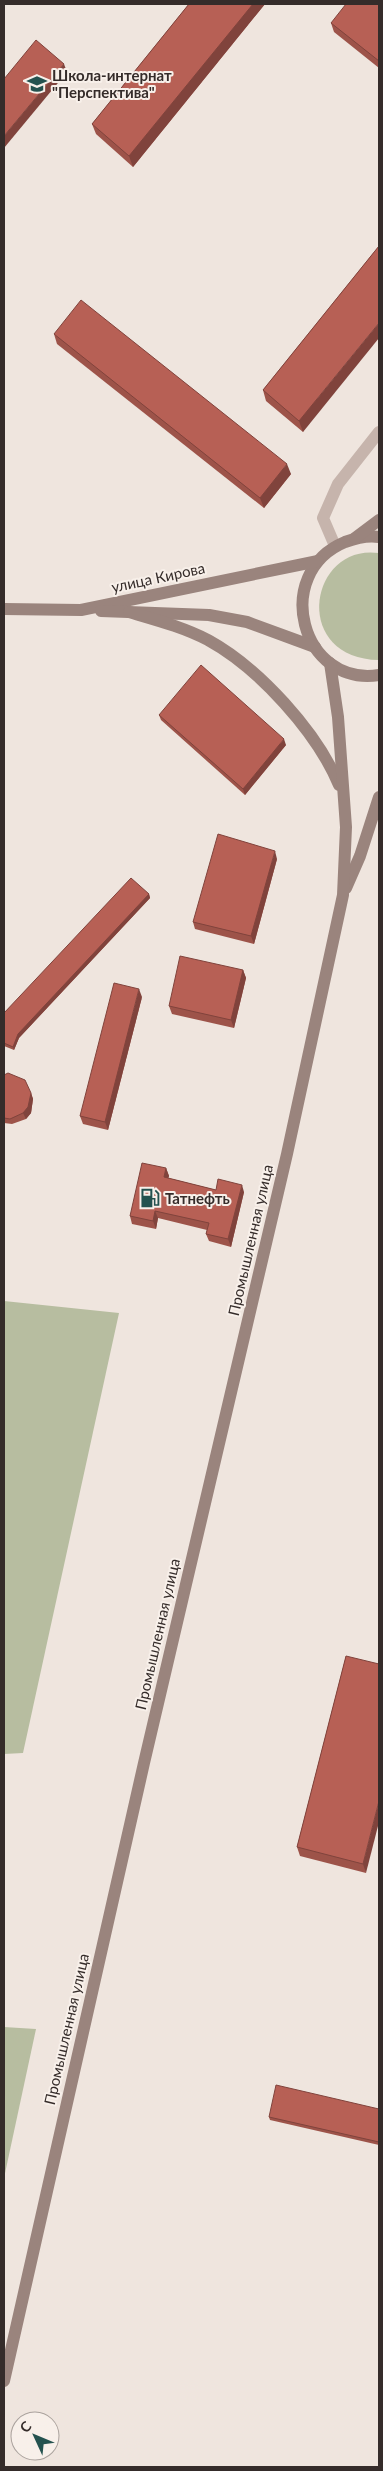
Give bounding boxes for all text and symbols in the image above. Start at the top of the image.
place label: Школа-интернат "Перспектива" [52,66,172,101]
school or university icon: Школа-интернат "Перспектива" [26,73,48,95]
street label: улица Кирова [110,558,206,596]
street label: Промышленная улица [224,1163,276,1317]
fuel station icon: Татнефть [139,1187,161,1209]
place label: Татнефть [165,1189,230,1207]
street label: Промышленная улица [131,1557,183,1711]
street label: Промышленная улица [40,1952,92,2106]
north arrow [10,2411,60,2461]
text: С [16,2417,35,2436]

